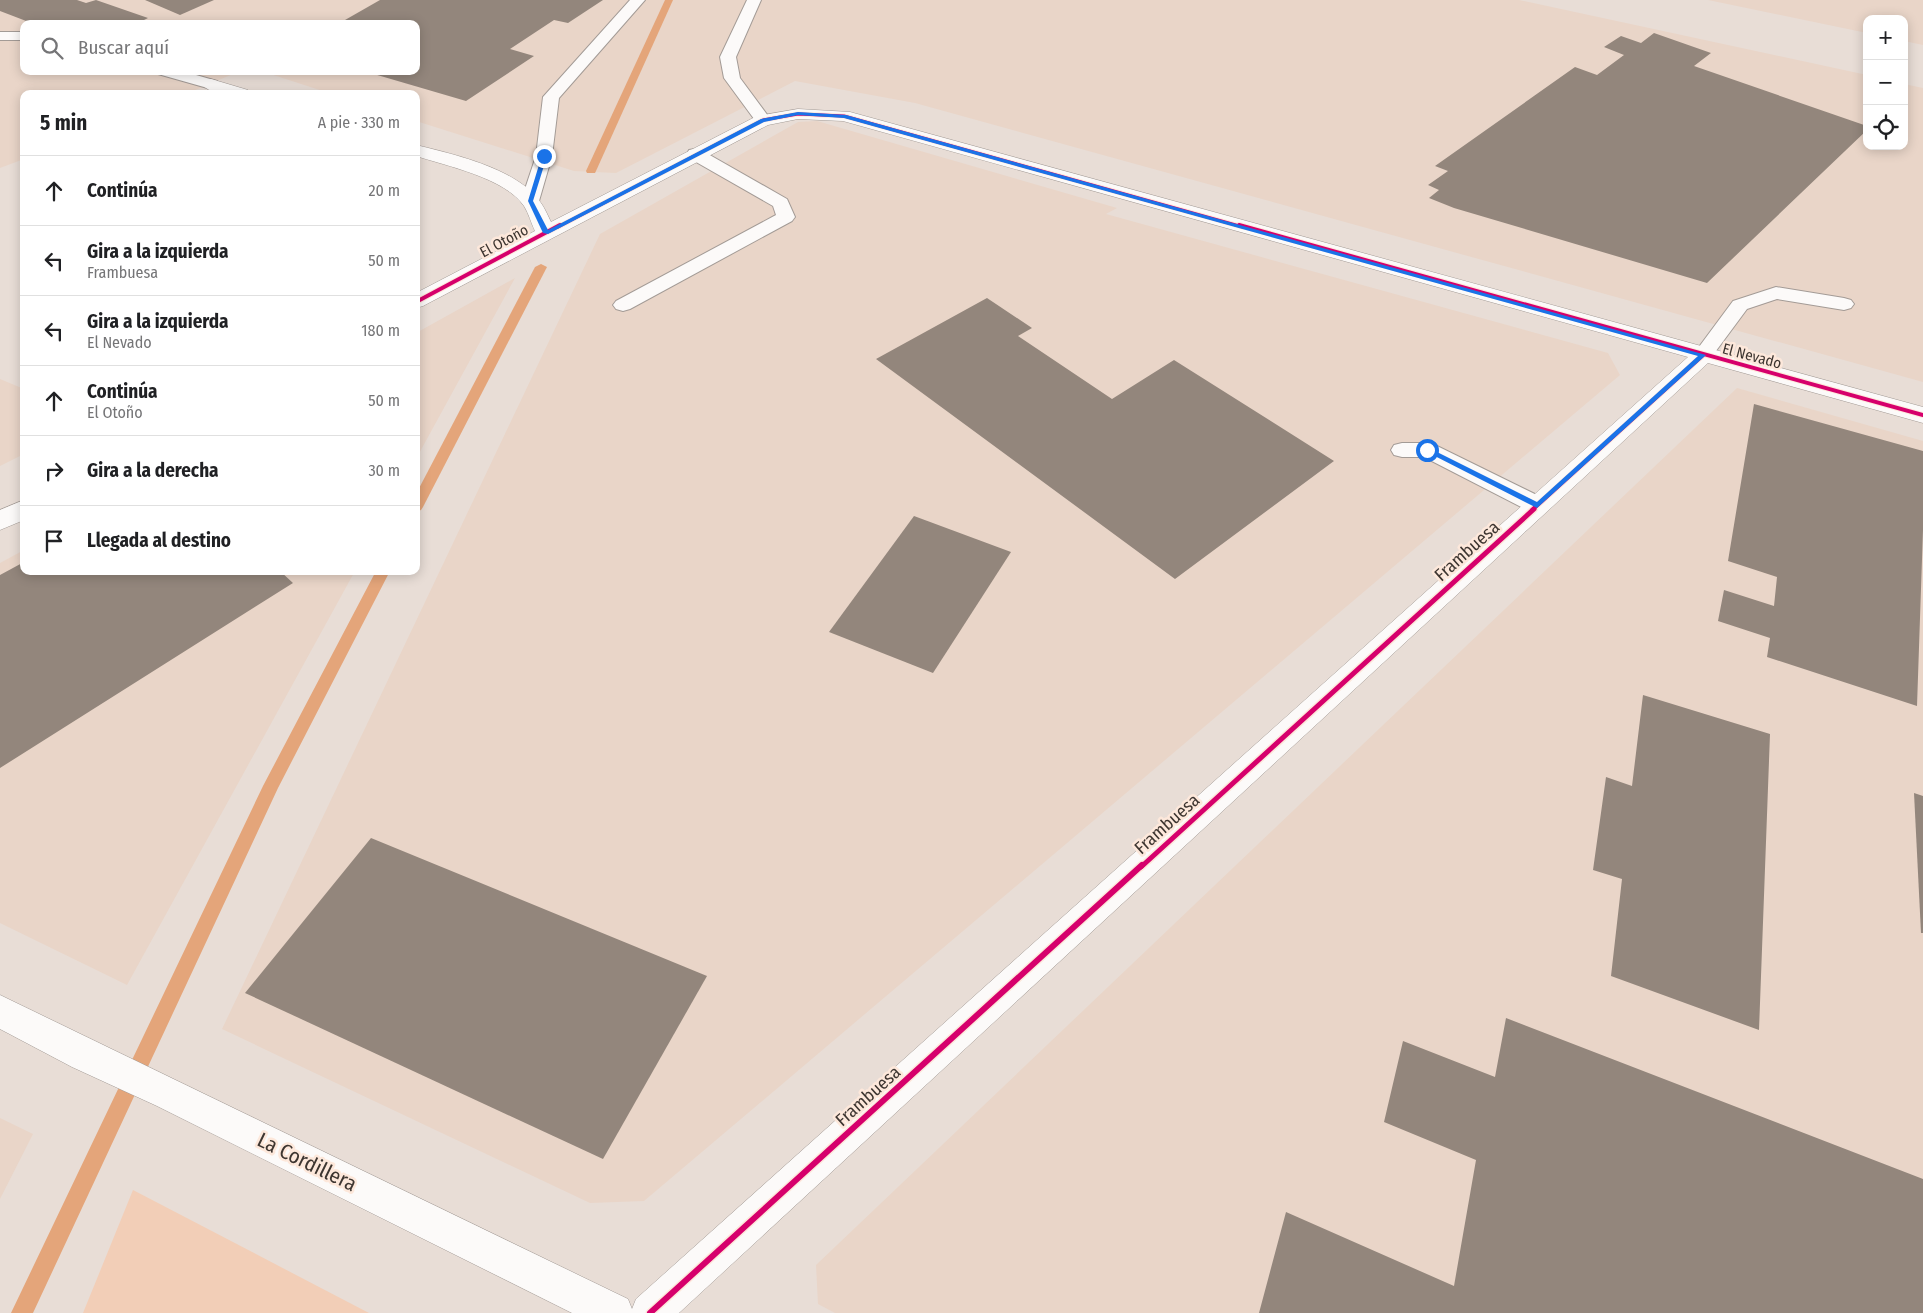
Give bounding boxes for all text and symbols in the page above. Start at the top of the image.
map controls [1863,15,1908,150]
button: + [1863,15,1908,60]
search box [20,20,420,75]
icon: search [38,34,66,62]
text: Buscar aquí [78,36,169,59]
button: − [1863,60,1908,105]
button: locate [1863,105,1908,150]
text: 5 min [40,110,87,136]
text: A pie · 330 m [318,113,400,132]
route end [533,145,556,168]
icon: ahead [40,177,68,205]
text: Continúa [87,179,158,202]
text: 20 m [369,181,400,200]
street label: El Otoño [477,221,531,261]
text: Gira a la izquierda [87,240,229,263]
icon: left [40,247,68,275]
text: 50 m [368,251,400,270]
text: Frambuesa [87,263,158,282]
text: Gira a la izquierda [87,310,229,333]
icon: left [40,317,68,345]
text: 180 m [361,321,400,340]
text: El Nevado [87,333,152,352]
street label: El Nevado [1720,339,1784,373]
text: Continúa [87,380,158,403]
icon: ahead [40,387,68,415]
text: 50 m [368,391,400,410]
text: El Otoño [87,403,143,422]
route start [1416,439,1439,462]
icon: right [40,457,68,485]
text: Gira a la derecha [87,459,219,482]
text: 30 m [368,461,400,480]
street label: Frambuesa [1430,516,1504,586]
icon: arrive [40,527,68,555]
text: Llegada al destino [87,529,231,552]
street label: Frambuesa [1130,789,1204,859]
street label: Frambuesa [831,1061,905,1131]
street label: La Cordillera [253,1127,361,1197]

